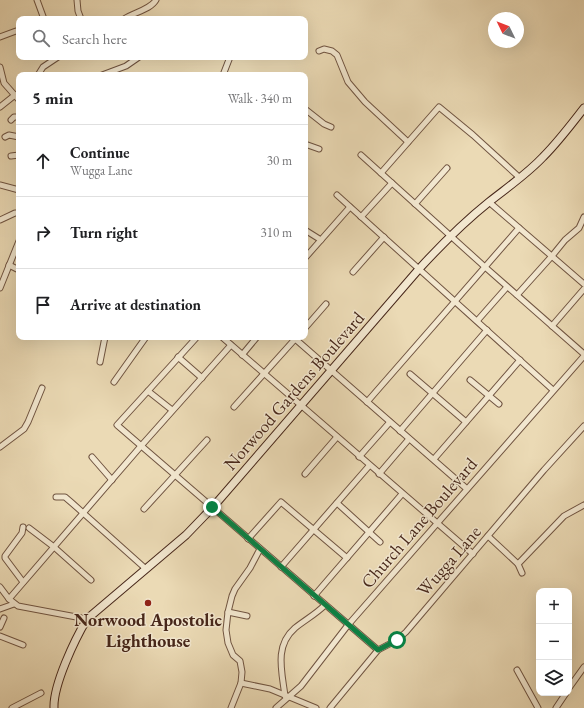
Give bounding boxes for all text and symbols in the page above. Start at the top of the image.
north arrow [488,12,524,48]
search box [16,16,308,60]
icon: search [30,27,52,49]
text: Search here [62,29,127,48]
text: 5 min [32,87,73,109]
text: Walk · 340 m [228,90,292,107]
text: Continue [70,143,130,162]
icon: ahead [32,150,54,172]
text: 30 m [267,152,292,169]
text: Wugga Lane [70,162,133,179]
icon: right [32,222,54,244]
text: Turn right [70,223,138,242]
text: 310 m [261,224,292,241]
icon: arrive [32,294,54,316]
text: Arrive at destination [70,295,201,314]
street label: Norwood Gardens Boulevard [218,306,370,475]
street label: Church Lane Boulevard [356,452,482,593]
route end [203,498,221,516]
street label: Wugga Lane [412,520,486,601]
map controls [536,588,572,696]
button: + [536,588,572,624]
marker: Norwood Apostolic Lighthouse [143,598,153,608]
place label: Norwood Apostolic Lighthouse [74,608,223,652]
button: − [536,624,572,660]
route start [388,631,406,649]
button: layers [536,660,572,696]

